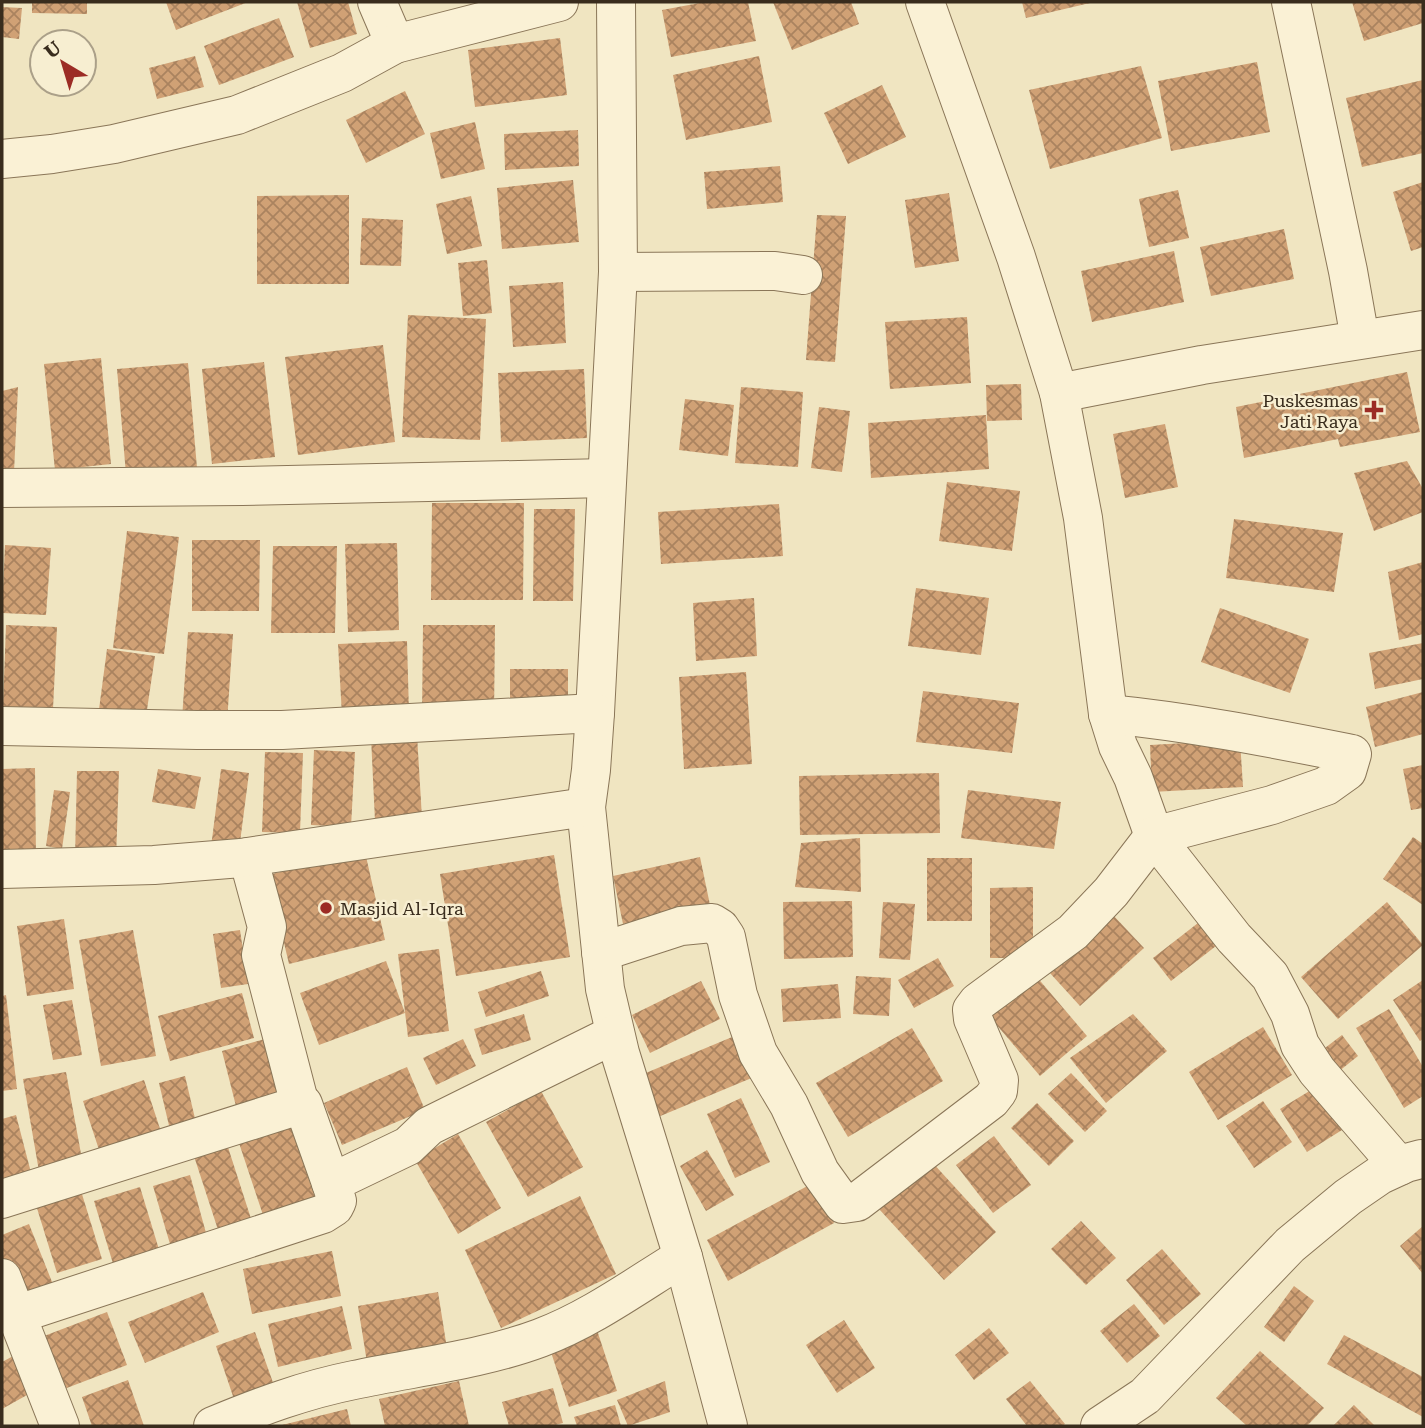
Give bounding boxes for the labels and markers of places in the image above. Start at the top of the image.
place label: Puskesmas Jati Raya [1262,390,1358,432]
marker: Puskesmas Jati Raya [1364,400,1384,420]
place label: Masjid Al-Iqra [340,898,464,919]
marker: Masjid Al-Iqra [318,900,334,916]

